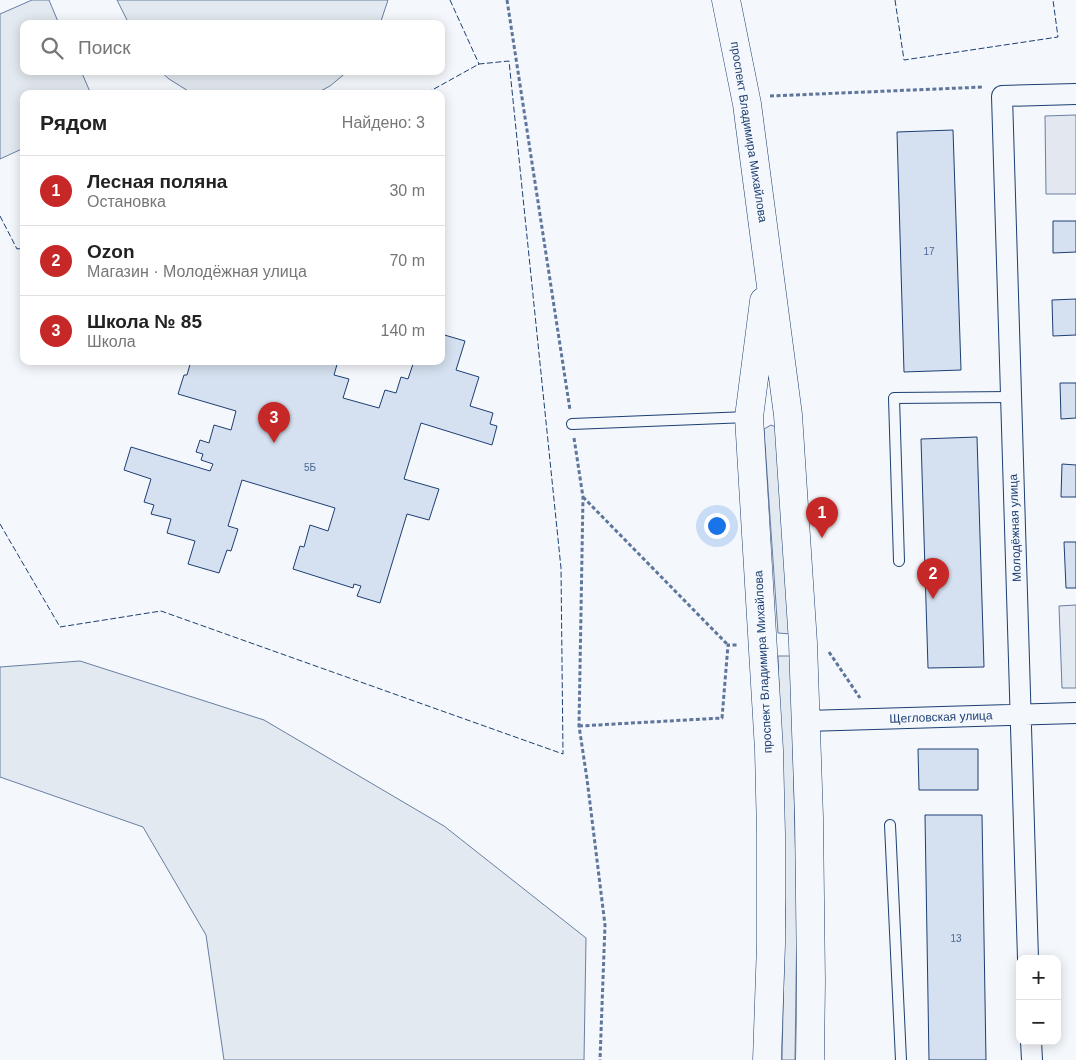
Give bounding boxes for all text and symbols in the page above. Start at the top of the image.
search box [20,20,445,75]
icon: search [38,34,66,62]
text: Поиск [78,37,131,58]
street label: проспект Владимира Михайлова [728,41,770,224]
text: Рядом [40,111,107,134]
text: Найдено: 3 [342,114,425,131]
text: Лесная поляна [87,171,227,192]
text: 1 [52,182,60,199]
text: 30 m [389,182,425,199]
text: Остановка [87,193,166,210]
text: Ozon [87,241,135,262]
house number: 17 [923,246,935,257]
text: 2 [52,252,60,269]
text: 70 m [389,252,425,269]
text: Магазин · Молодёжная улица [87,263,307,280]
text: Школа № 85 [87,311,202,332]
text: 3 [52,322,60,339]
text: 140 m [381,322,425,339]
text: Школа [87,333,136,350]
pin: 3 [258,402,290,443]
house number: 5Б [304,462,316,473]
street label: Молодёжная улица [1006,474,1024,582]
pin: 1 [806,497,838,538]
your location [704,513,730,539]
pin: 2 [917,558,949,599]
street label: проспект Владимира Михайлова [751,570,775,754]
street label: Щегловская улица [889,708,993,726]
house number: 13 [950,933,962,944]
map controls [1016,955,1061,1045]
button: + [1016,955,1061,1000]
button: − [1016,1000,1061,1045]

